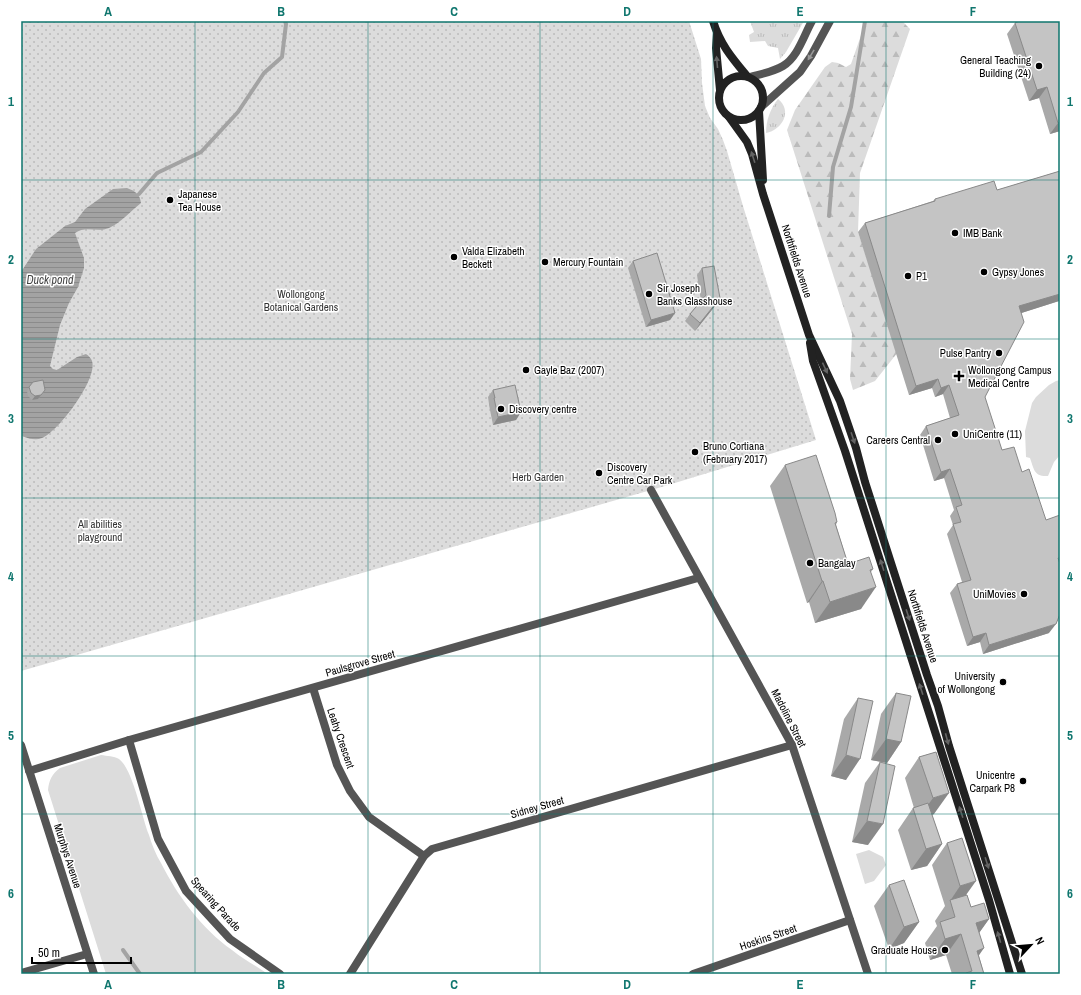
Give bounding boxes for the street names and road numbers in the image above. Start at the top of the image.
street label: Northfields Avenue [779,223,815,299]
street label: Northfields Avenue [905,588,941,664]
street label: Paulsgrove Street [324,646,397,680]
street label: Madoline Street [768,686,810,750]
street label: Leahy Crescent [324,706,358,771]
street label: Sidney Street [509,793,566,821]
street label: Murphys Avenue [51,822,85,890]
street label: Spearing Parade [188,874,244,934]
street label: Hoskins Street [738,921,799,953]

